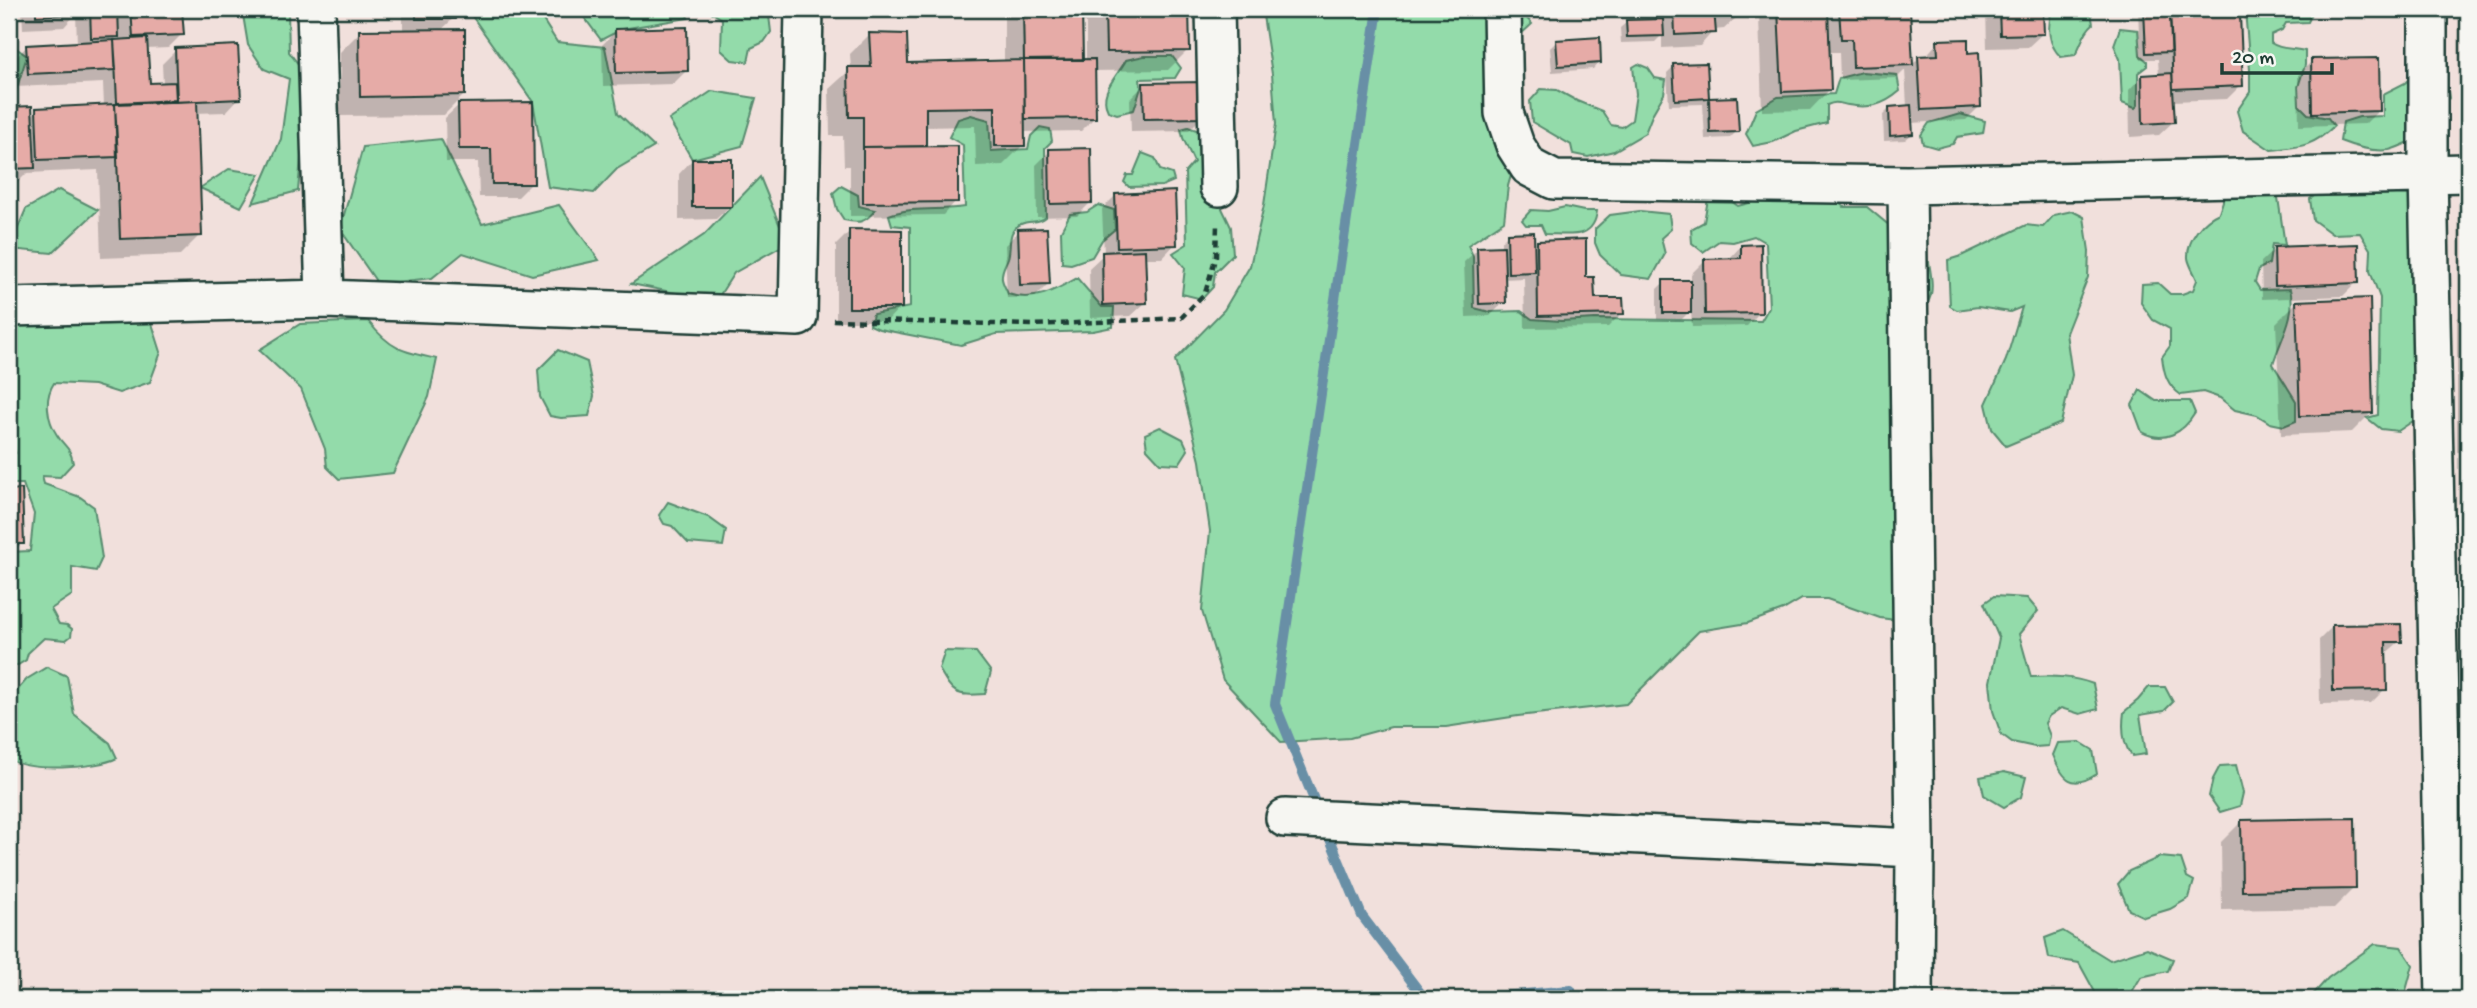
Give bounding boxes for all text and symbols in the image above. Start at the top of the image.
scale bar [2222,32,2332,76]
text: 20 m [2232,47,2274,72]

